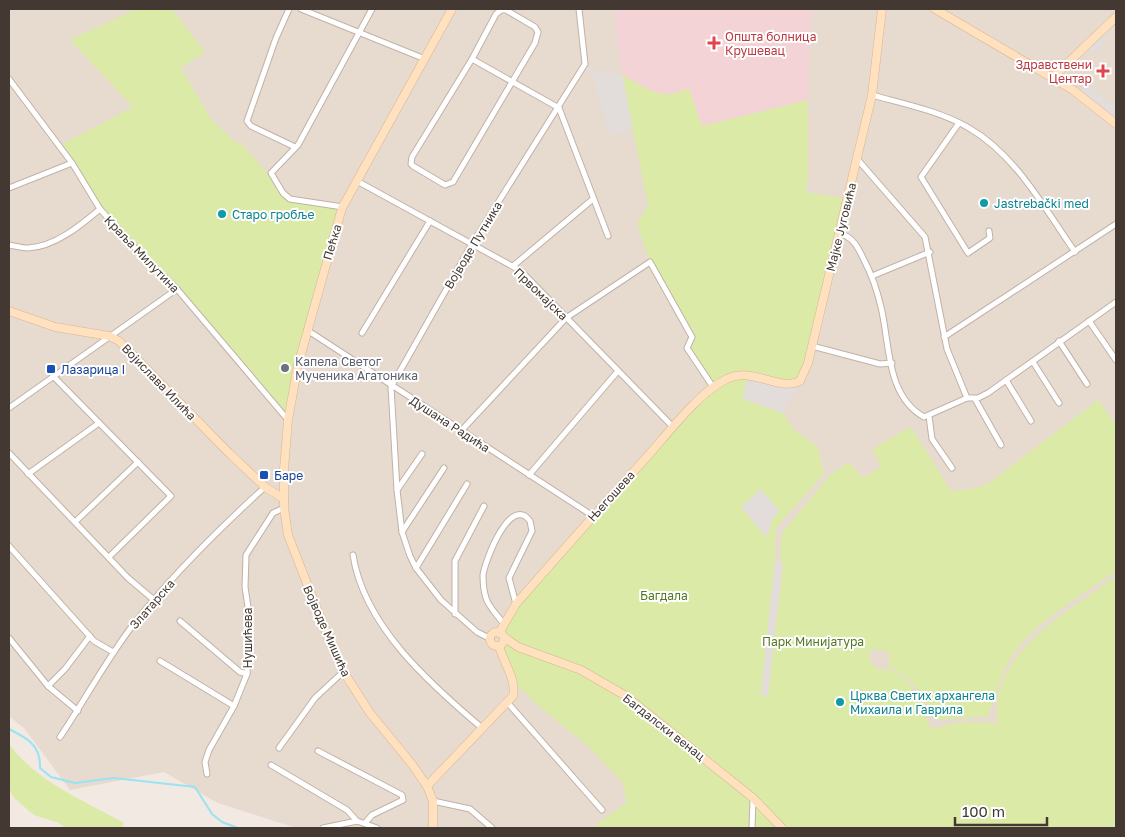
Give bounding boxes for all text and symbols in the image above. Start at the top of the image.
place label: Општа болница Крушевац [725,29,816,58]
marker: Општа болница Крушевац [707,36,721,50]
place label: Здравствени Центар [1015,57,1092,86]
marker: Здравствени Центар [1096,64,1110,78]
street label: Мајке Југовића [823,181,859,273]
place label: Jastrebački med [994,196,1089,211]
marker: Jastrebački med [978,197,990,209]
street label: Војводе Путника [441,198,505,292]
place label: Старо гробље [232,207,314,222]
marker: Старо гробље [216,208,228,220]
street label: Краља Милутина [101,212,183,296]
street label: Пећка [319,222,345,262]
street label: Првомајска [511,265,571,323]
street label: Војислава Илића [119,341,199,423]
place label: Капела Светог Мученика Агатоника [295,354,418,383]
place label: Лазарица I [61,362,125,377]
marker: Капела Светог Мученика Агатоника [279,362,291,374]
marker: Лазарица I [45,363,57,375]
street label: Душана Радића [407,393,493,455]
place label: Баре [274,468,303,483]
street label: Његошева [584,468,638,524]
marker: Баре [258,469,270,481]
street label: Златарска [126,576,178,632]
street label: Војводе Мишића [300,583,354,679]
park label: Багдала [640,588,688,603]
street label: Нушићева [240,608,255,668]
park label: Парк Минијатура [762,634,864,649]
place label: Црква Светих архангела Михаила и Гаврила [850,688,995,717]
street label: Багдалски венац [620,690,708,764]
marker: Црква Светих архангела Михаила и Гаврила [834,696,846,708]
scale bar [955,794,1048,826]
text: 100 m [962,802,1005,820]

